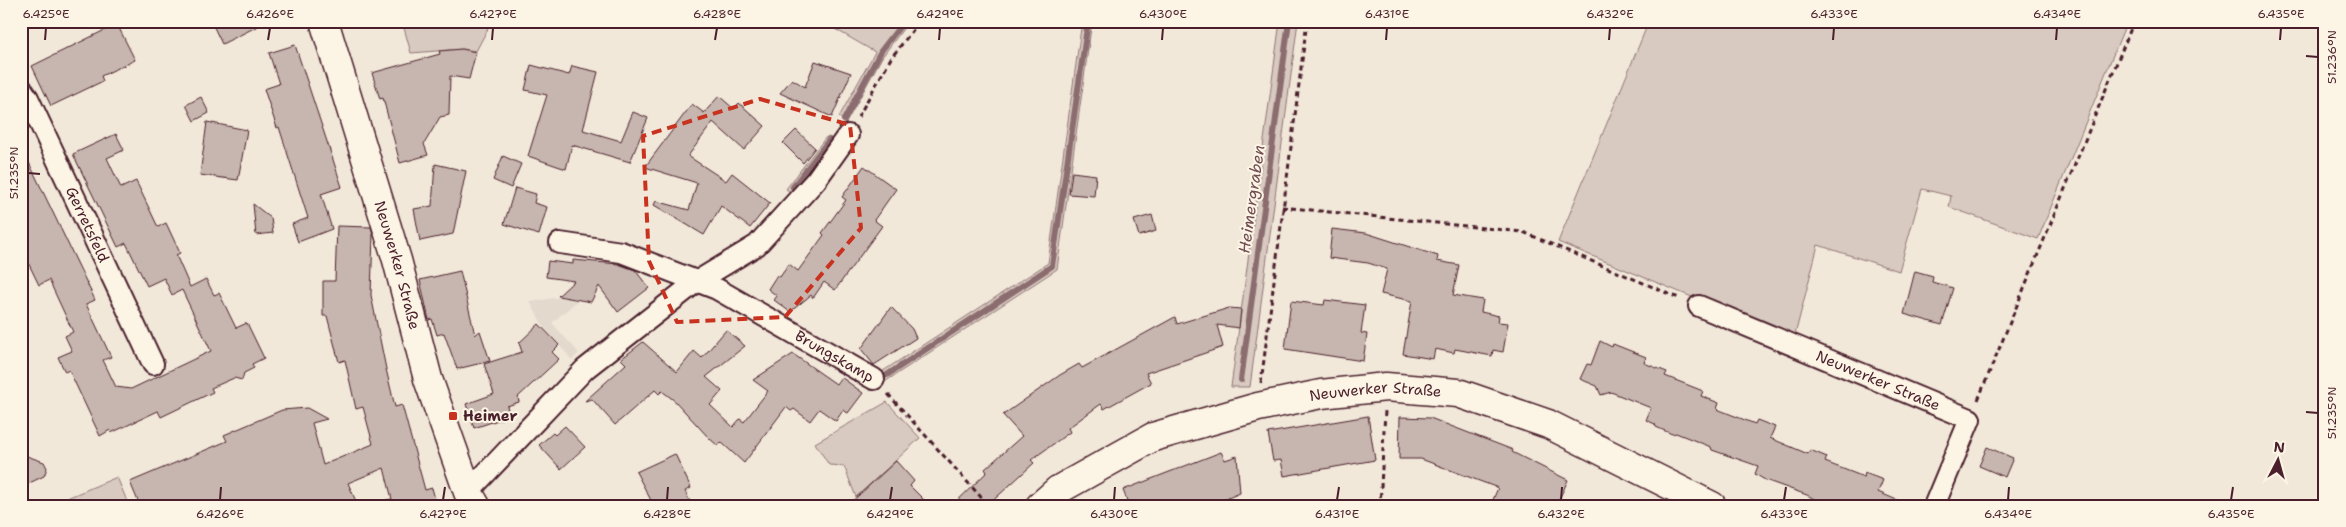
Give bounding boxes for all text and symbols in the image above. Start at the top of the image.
text: 6.425°E [22,6,70,22]
text: 6.426°E [246,6,294,22]
text: 6.427°E [469,6,517,22]
text: 6.428°E [693,6,741,22]
text: 6.429°E [916,6,964,22]
text: 6.430°E [1139,6,1187,22]
text: 6.431°E [1365,6,1409,22]
text: 6.432°E [1586,6,1634,22]
text: 6.433°E [1810,6,1858,22]
text: 6.434°E [2033,6,2081,22]
text: 6.435°E [2258,6,2304,22]
text: 51.236°N [2324,30,2340,84]
water label: Heimergraben [1234,144,1269,255]
text: 51.235°N [6,147,22,199]
street label: Gerretsfeld [61,183,114,266]
street label: Neuwerker Straße [370,198,425,332]
street label: Brungskamp [791,326,878,387]
street label: Neuwerker Straße [1813,346,1943,415]
street label: Neuwerker Straße [1307,377,1442,406]
text: 51.235°N [2324,387,2340,439]
place label: Heimer [463,406,518,426]
marker: Heimer [447,410,459,422]
north arrow [2254,434,2304,484]
text: N [2273,438,2286,457]
text: 6.426°E [196,506,244,522]
text: 6.427°E [419,506,467,522]
text: 6.428°E [643,506,691,522]
text: 6.429°E [866,506,914,522]
text: 6.430°E [1090,506,1138,522]
text: 6.431°E [1315,506,1359,522]
text: 6.432°E [1537,506,1585,522]
text: 6.433°E [1760,506,1808,522]
text: 6.434°E [1984,506,2032,522]
text: 6.435°E [2208,506,2254,522]

